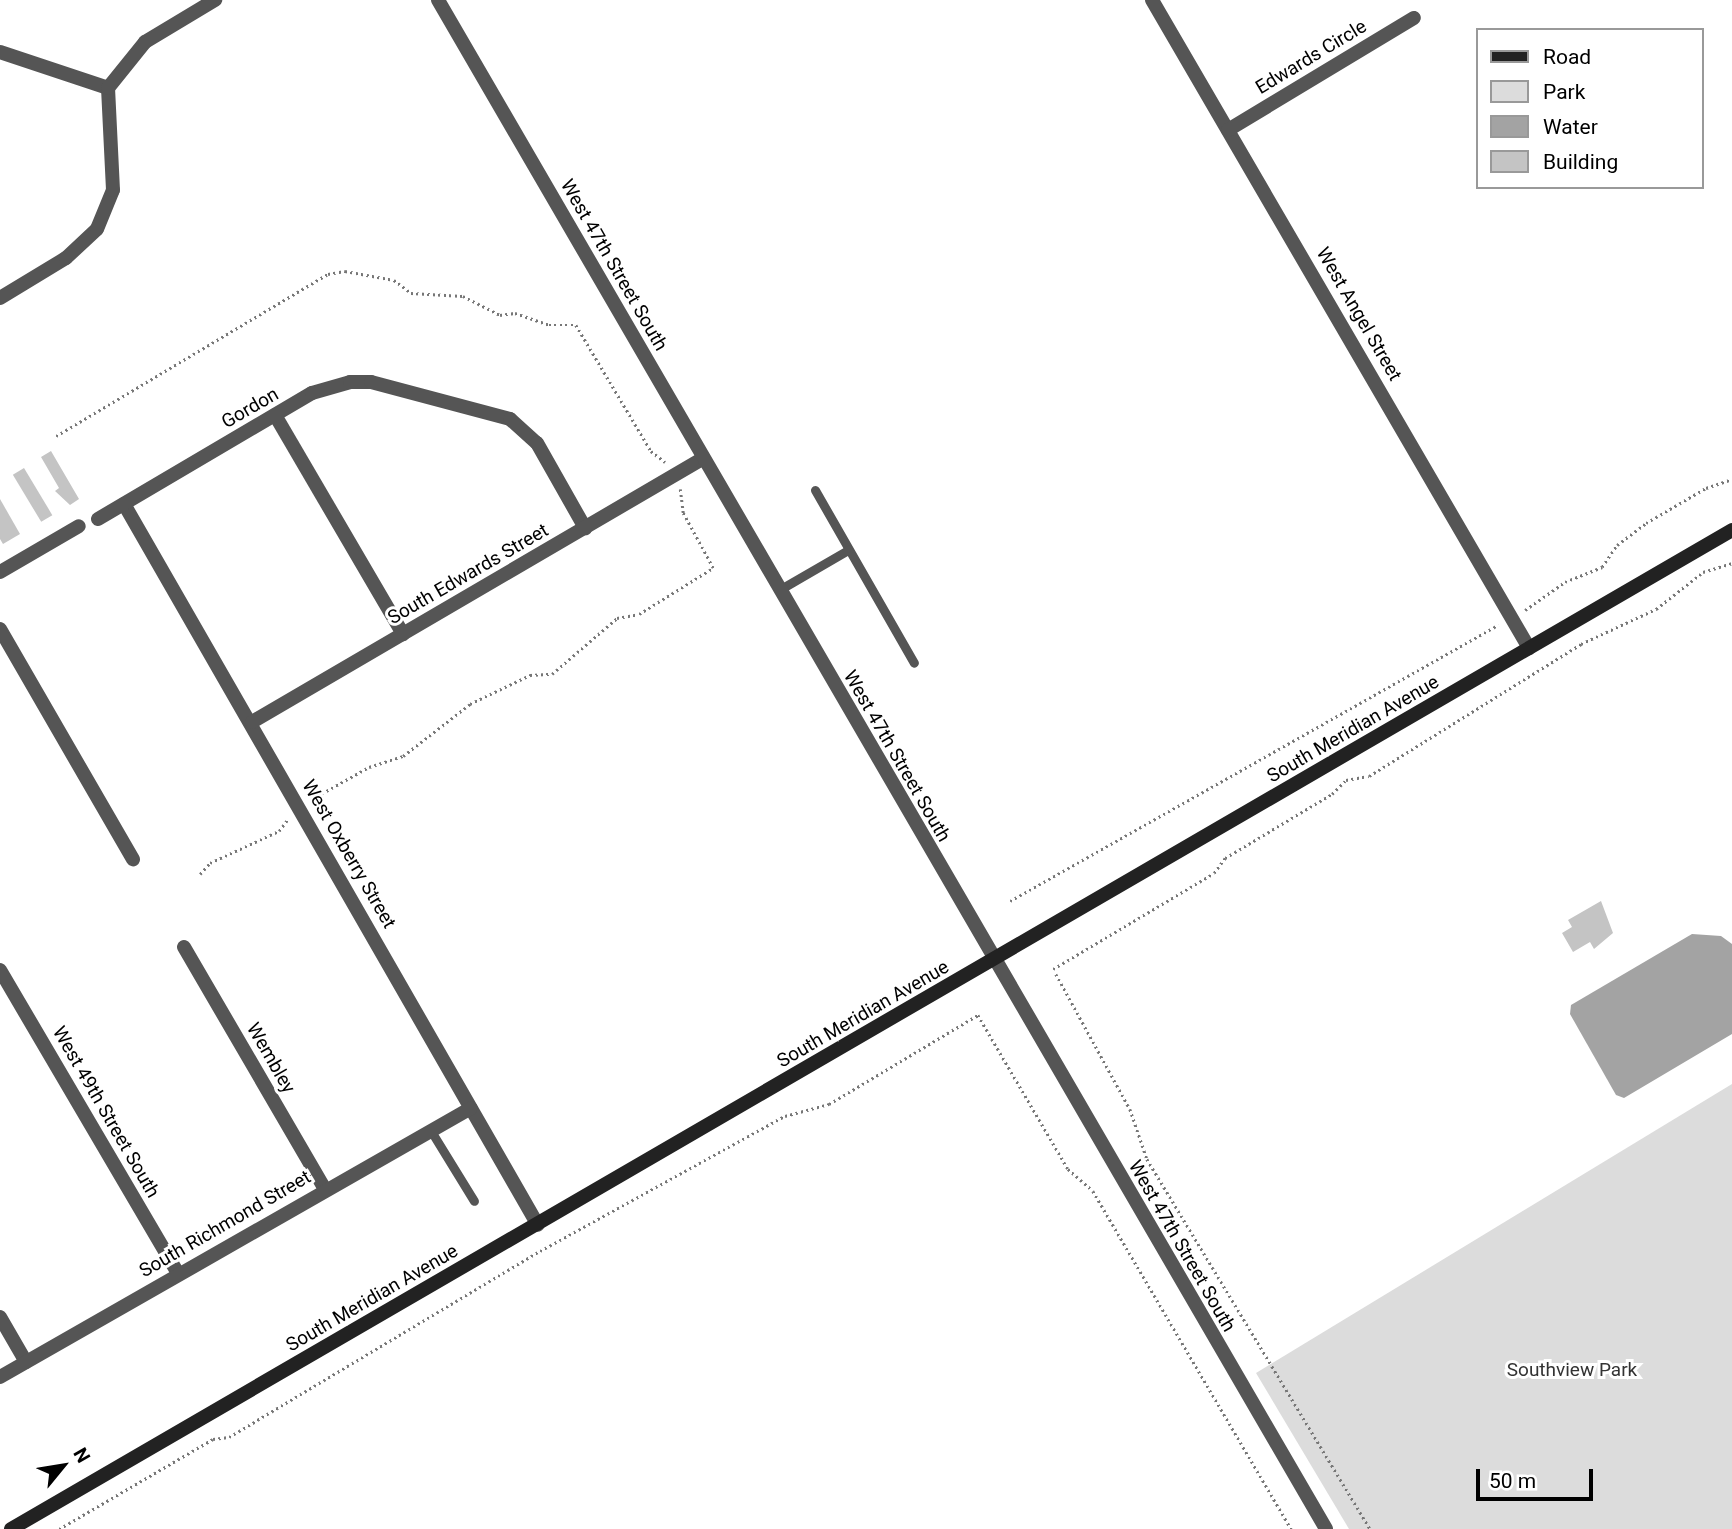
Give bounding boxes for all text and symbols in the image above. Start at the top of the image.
street label: Edwards Circle [1251,15,1371,99]
legend [1476,28,1704,189]
text: Road [1543,45,1591,69]
text: Park [1543,80,1585,104]
text: Water [1543,115,1598,139]
text: Building [1543,150,1618,174]
street label: West 47th Street South [556,175,672,355]
street label: West Angel Street [1312,243,1406,385]
street label: Gordon [217,383,283,433]
street label: South Edwards Street [384,519,552,629]
street label: West 47th Street South [839,666,955,846]
street label: South Meridian Avenue [1263,670,1443,788]
street label: West Oxberry Street [297,776,401,932]
street label: South Meridian Avenue [773,955,953,1073]
street label: Wembley [242,1019,300,1097]
street label: West 49th Street South [48,1022,164,1202]
street label: West 47th Street South [1124,1156,1240,1336]
street label: South Richmond Street [135,1166,315,1282]
street label: South Meridian Avenue [282,1239,462,1357]
park label: Southview Park [1507,1359,1637,1381]
north arrow [28,1431,98,1501]
text: N [68,1444,95,1467]
scale bar [1480,1456,1597,1500]
text: 50 m [1489,1469,1536,1493]

